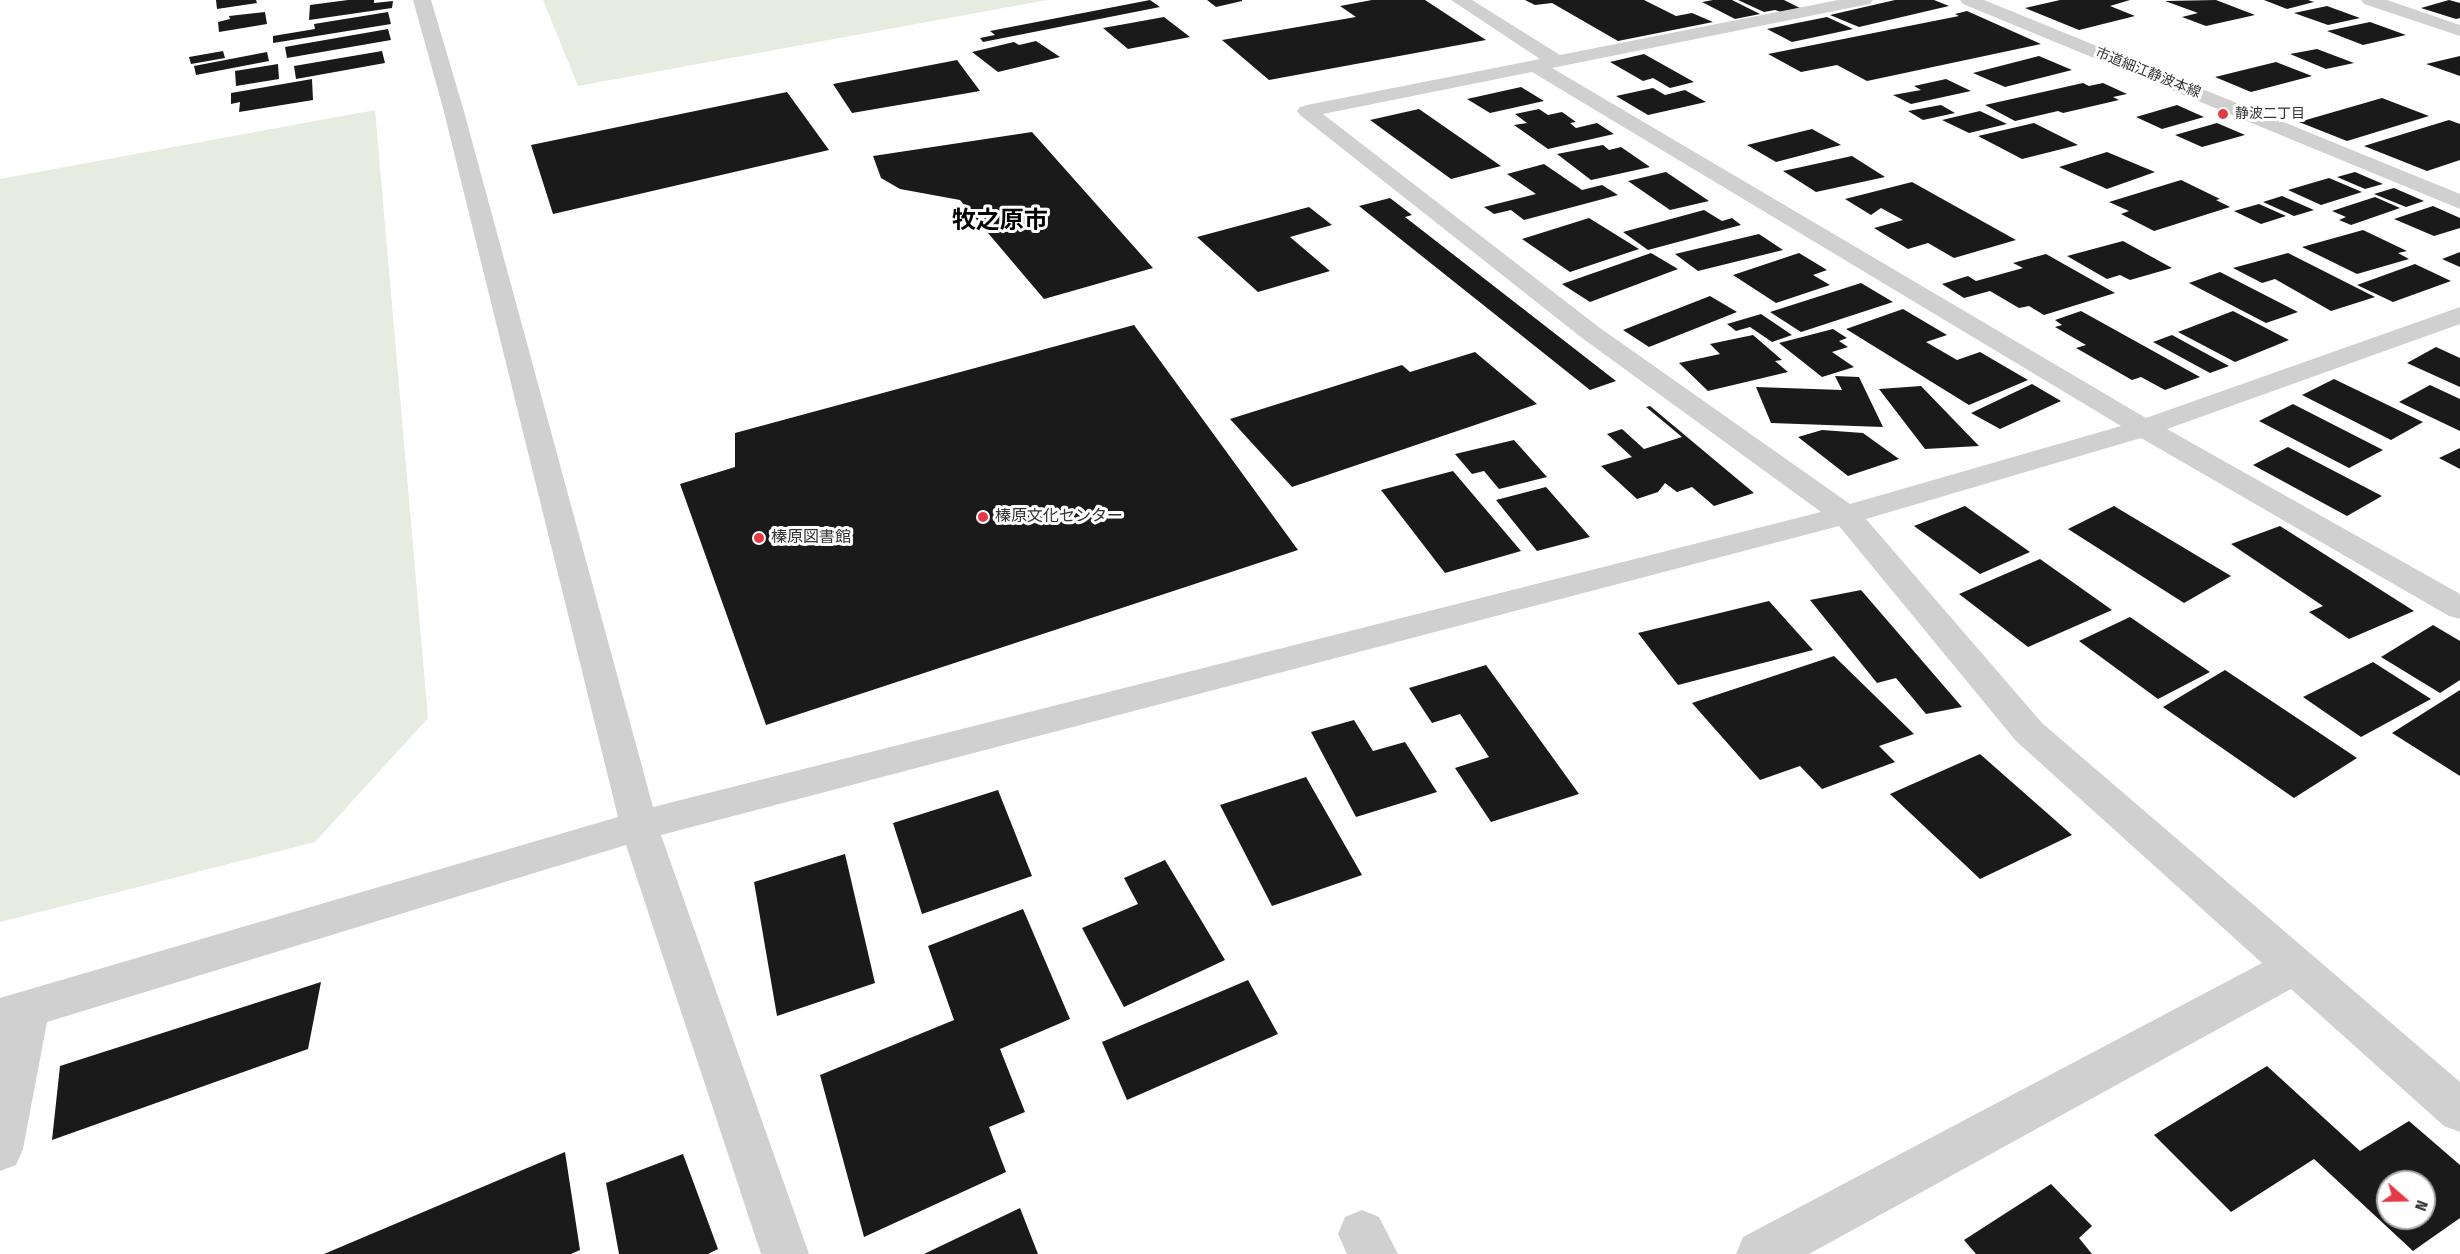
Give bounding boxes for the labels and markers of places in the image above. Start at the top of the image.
place label: 静波二丁目 [2235,106,2305,122]
marker: 静波二丁目 [2216,107,2230,121]
place label: 榛原文化センター [995,507,1123,527]
marker: 榛原文化センター [976,510,990,524]
place label: 榛原図書館 [771,528,851,548]
marker: 榛原図書館 [752,531,766,545]

